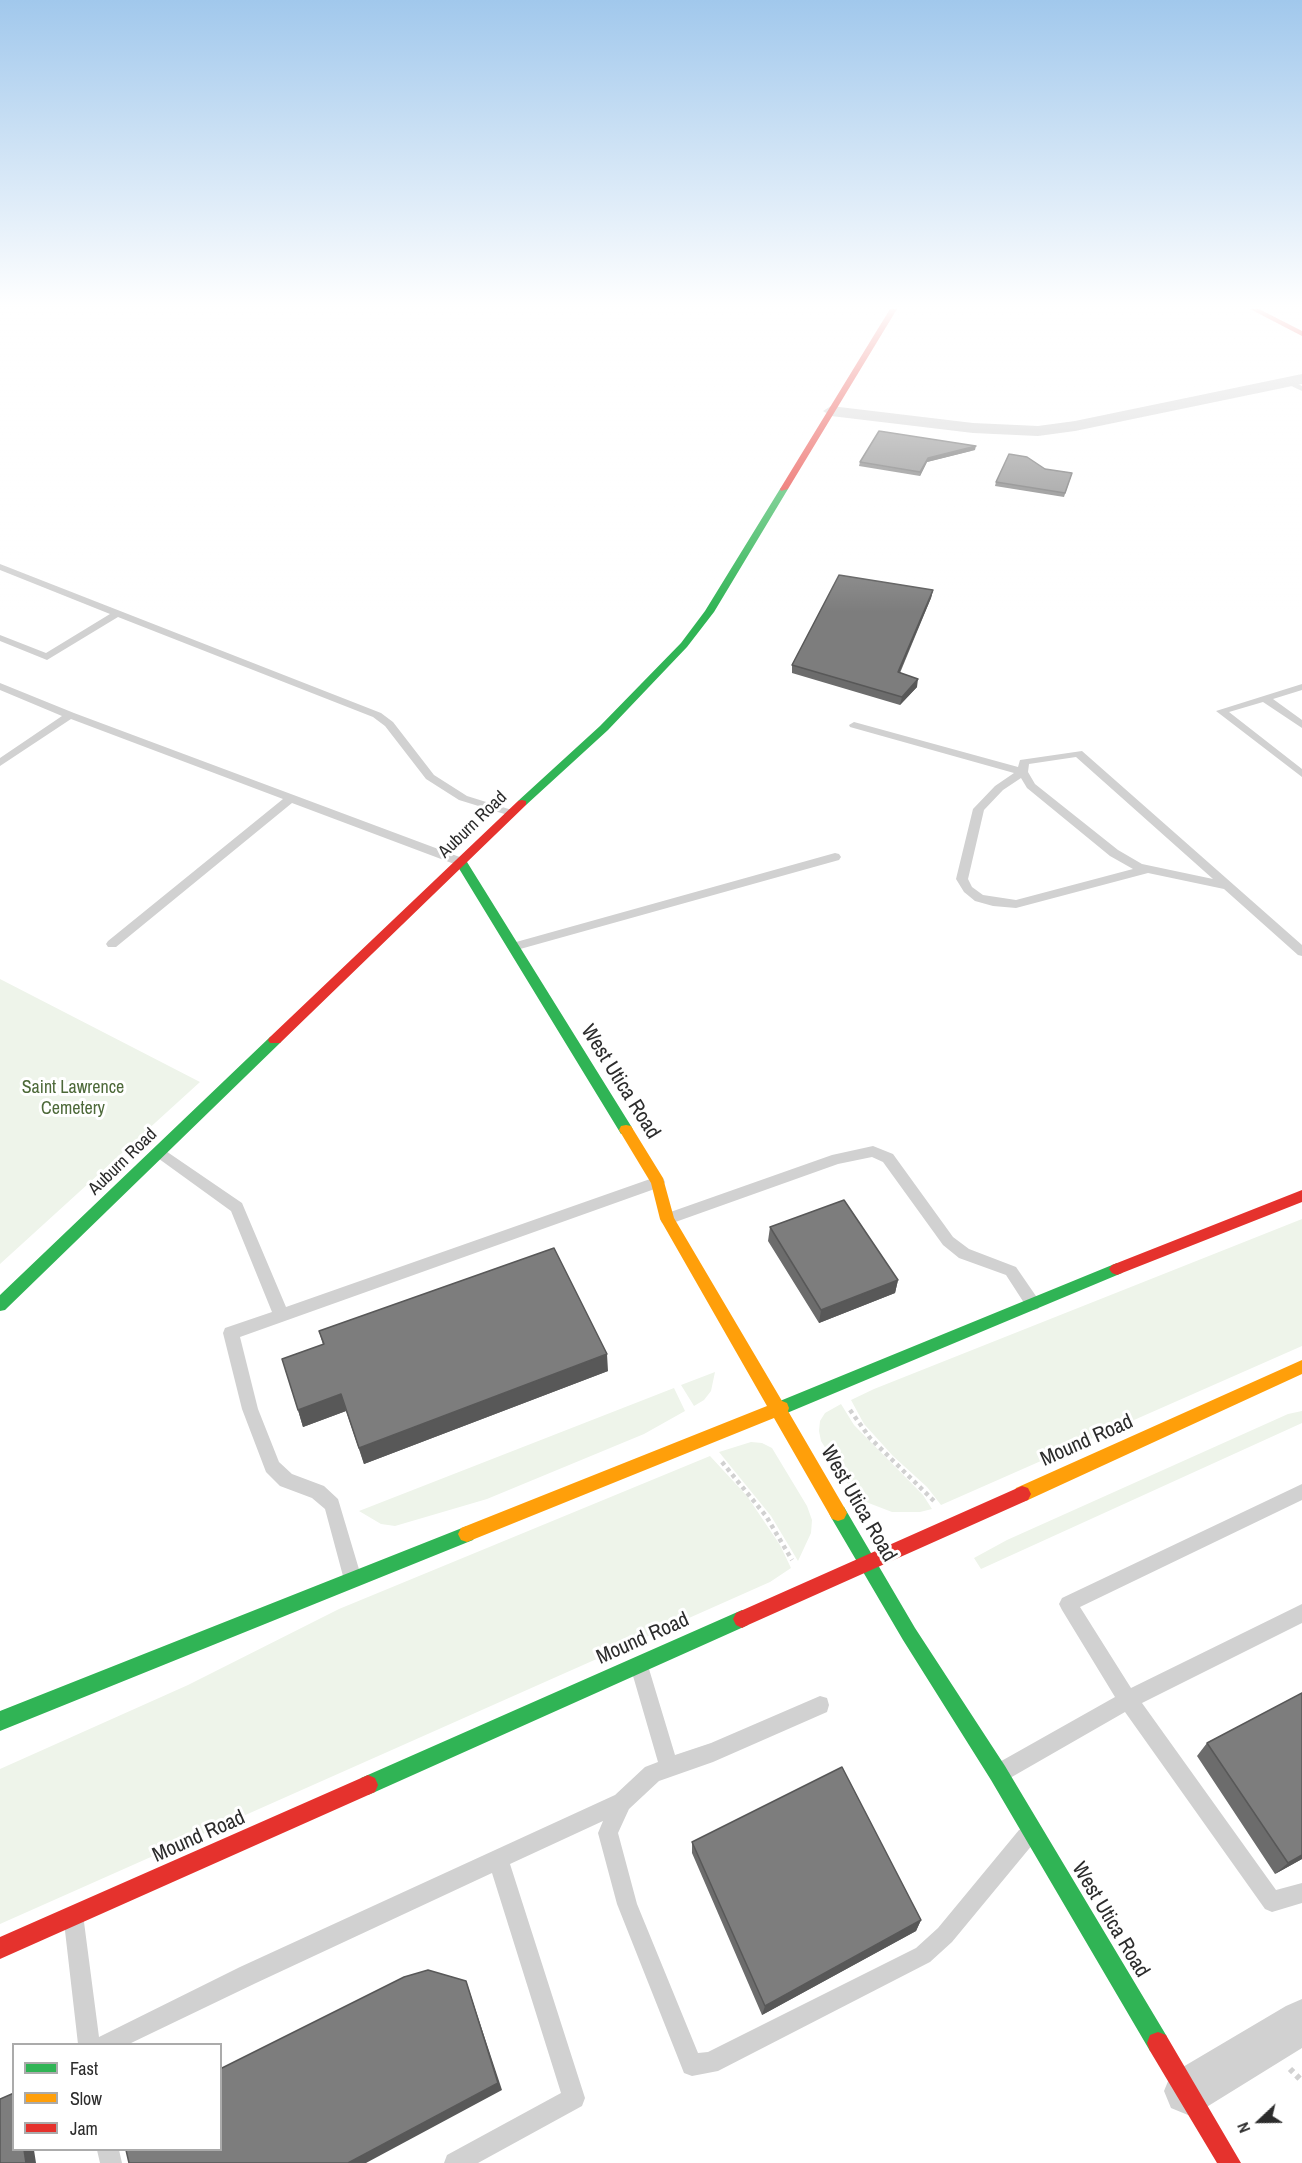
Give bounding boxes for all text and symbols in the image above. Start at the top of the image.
street label: Auburn Road [434,787,512,863]
street label: West Utica Road [575,1020,665,1144]
park label: Saint Lawrence Cemetery [22,1077,124,1120]
street label: Auburn Road [84,1124,162,1200]
street label: Mound Road [1037,1409,1137,1473]
street label: West Utica Road [815,1441,901,1567]
street label: Mound Road [593,1607,693,1671]
street label: Mound Road [149,1805,249,1869]
street label: West Utica Road [1066,1858,1154,1982]
legend [12,2043,222,2151]
text: Fast [70,2056,98,2081]
text: Slow [70,2086,102,2111]
north arrow [1230,2091,1290,2151]
text: Jam [70,2116,98,2141]
text: N [1231,2119,1255,2136]

